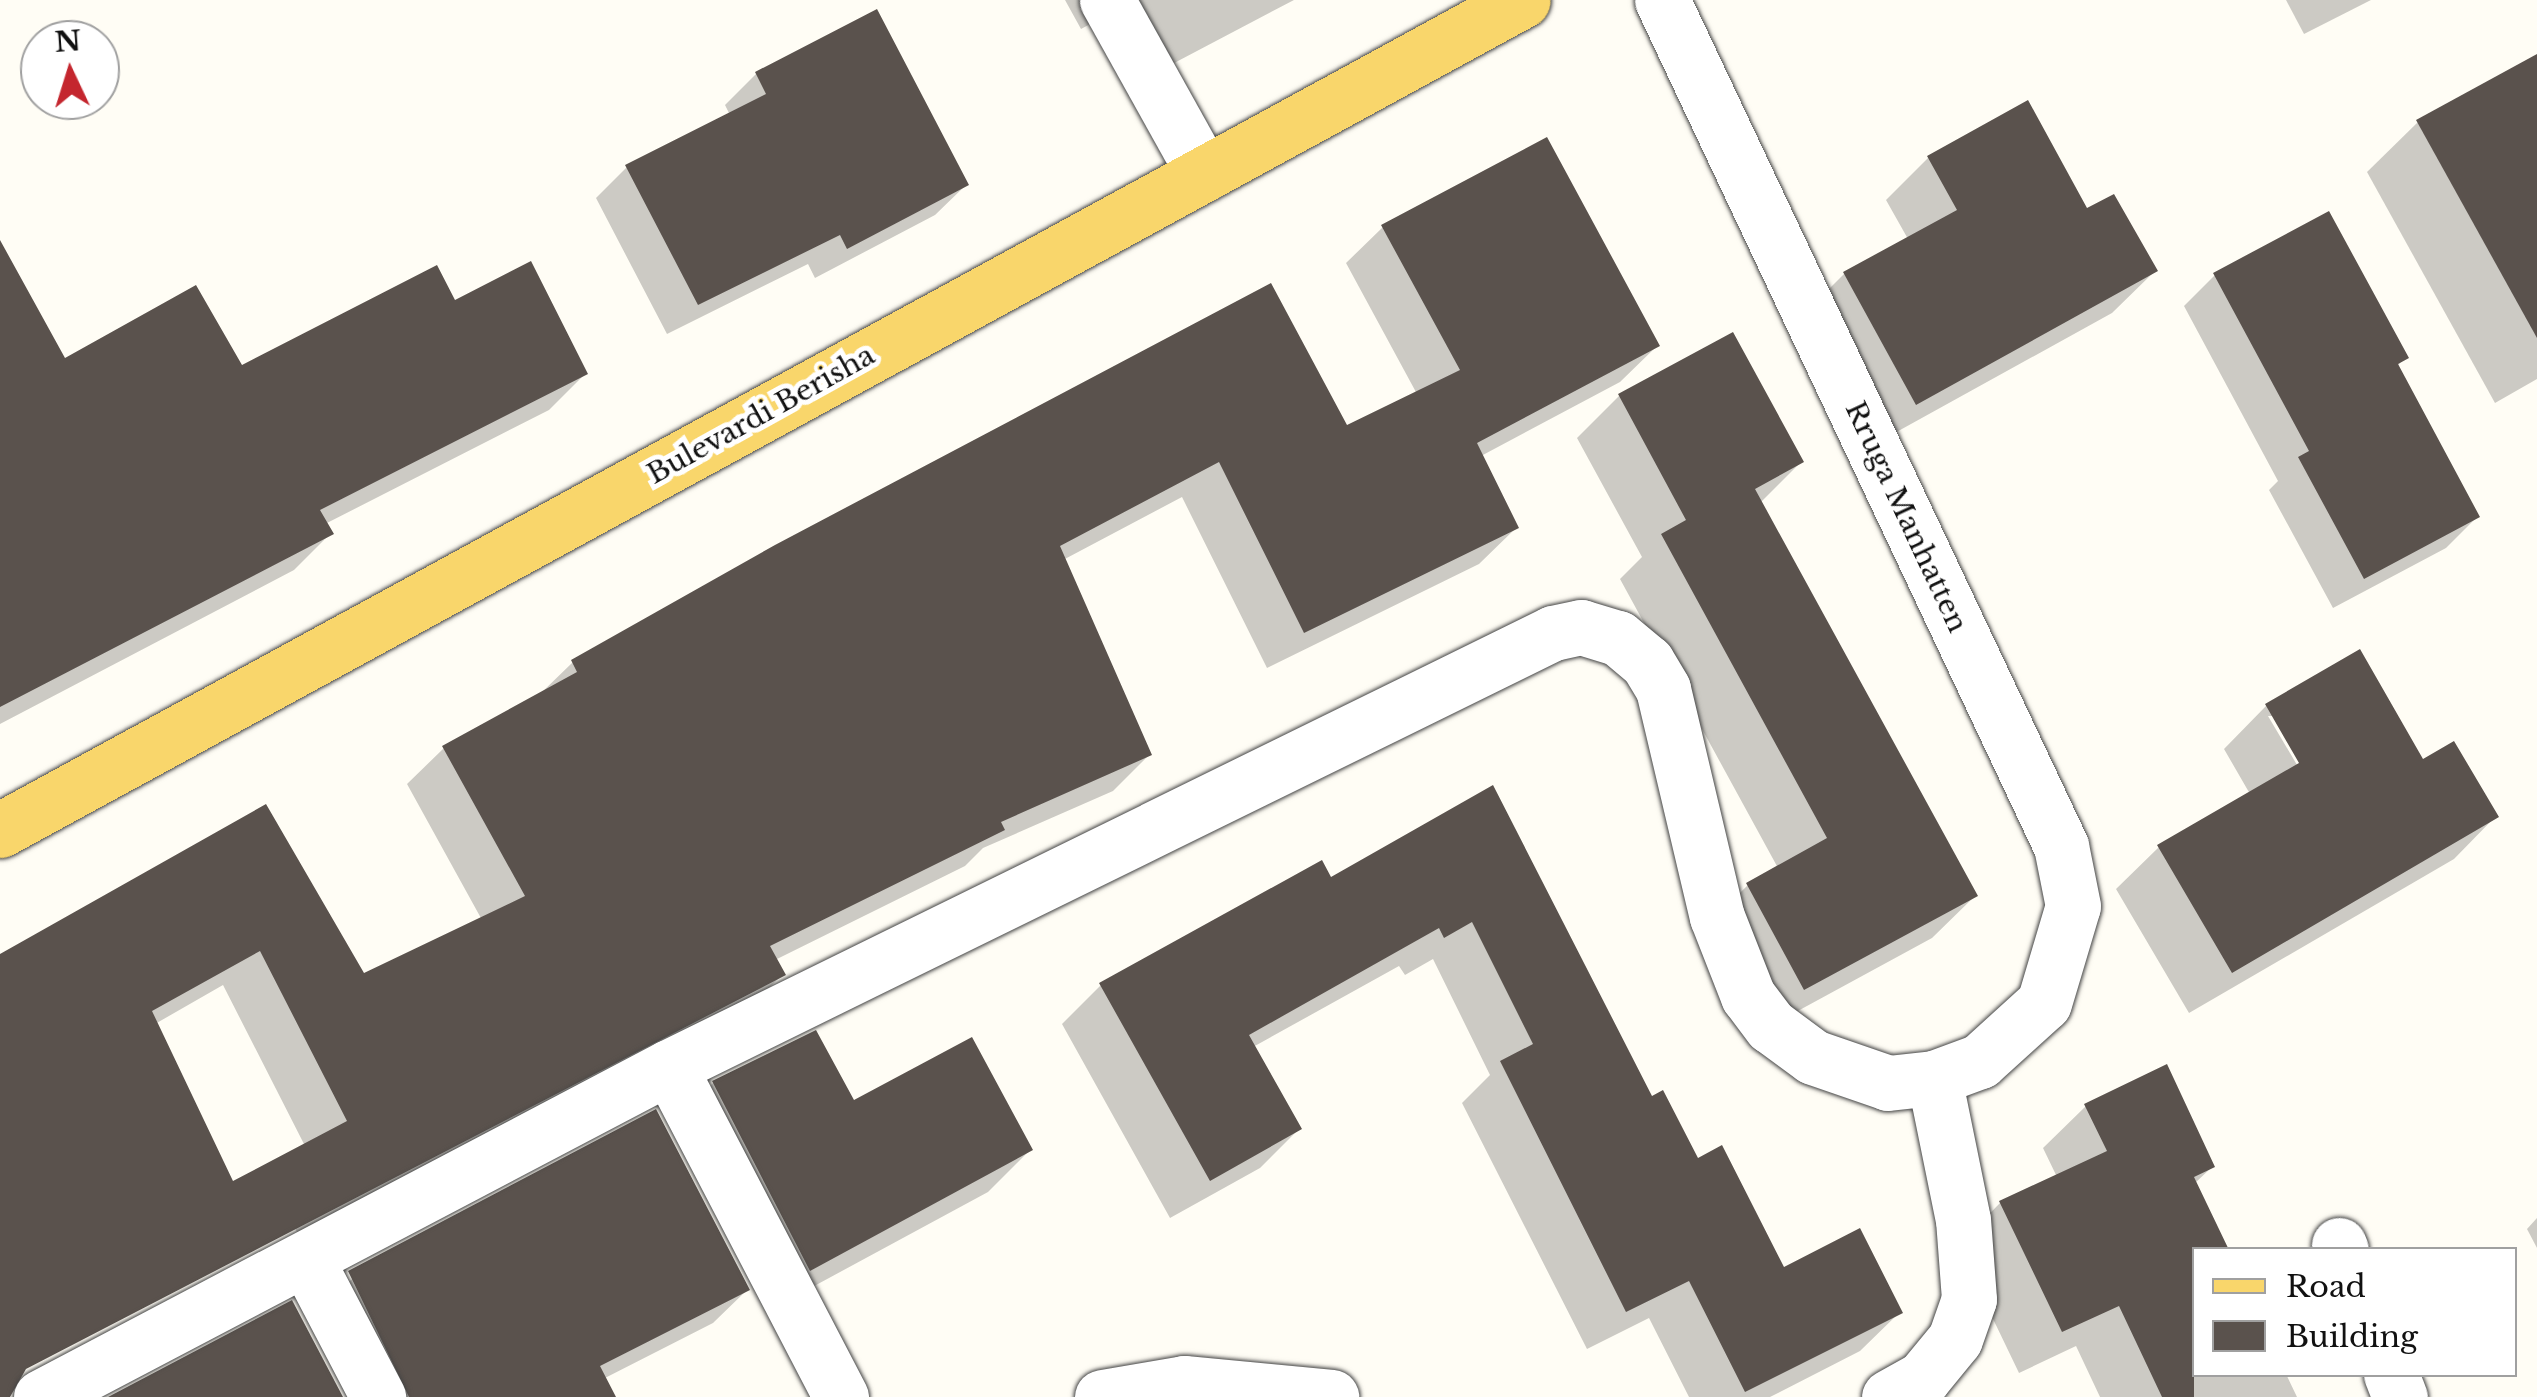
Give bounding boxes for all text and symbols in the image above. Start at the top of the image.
north arrow [20,20,120,120]
text: N [54,23,82,60]
street label: Bulevardi Berisha [641,339,881,491]
street label: Rruga Manhatten [1838,396,1974,638]
legend [2192,1247,2517,1377]
text: Road [2286,1268,2366,1305]
text: Building [2286,1318,2418,1355]

